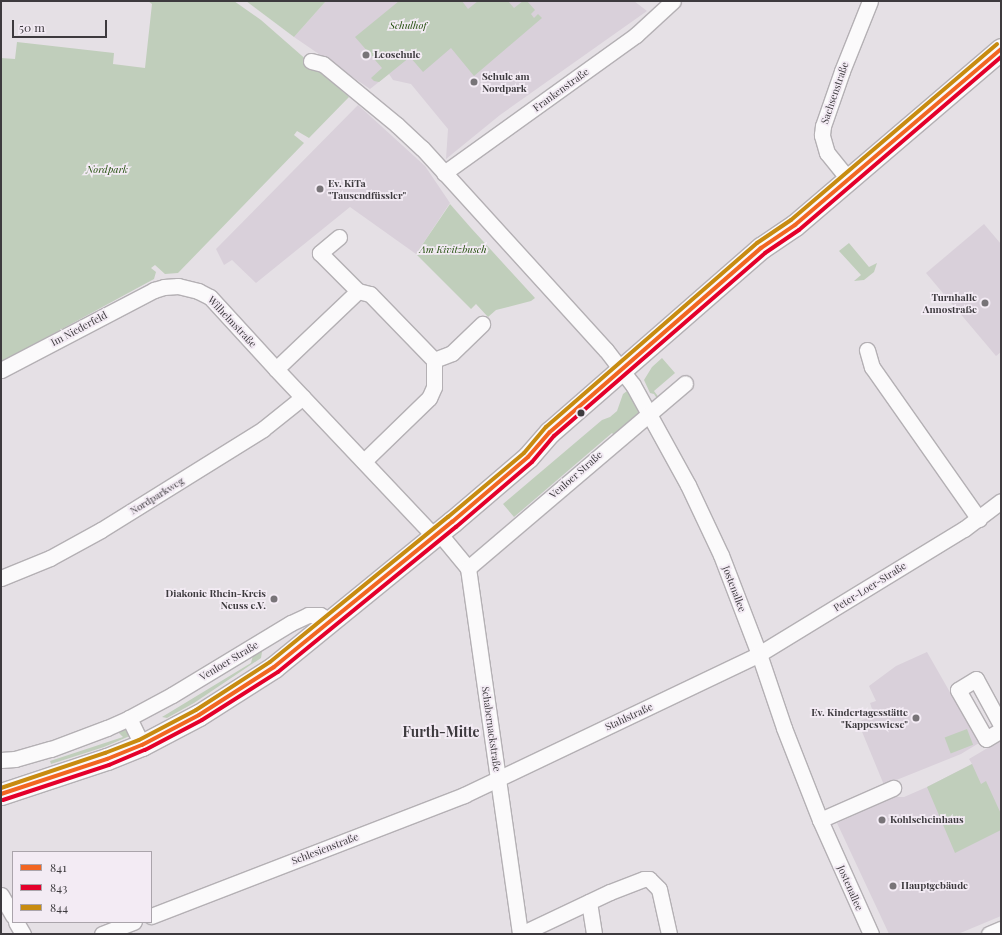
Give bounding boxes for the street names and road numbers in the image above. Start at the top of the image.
street label: Sachsenstraße [819,60,851,126]
street label: Frankenstraße [531,66,591,114]
street label: Wilhelmstraße [205,294,259,350]
street label: Im Niederfeld [49,309,109,349]
street label: Venloer Straße [547,449,605,501]
street label: Nordparkweg [128,475,186,517]
street label: Peter-Loer-Straße [831,560,909,614]
street label: Jostenallee [720,564,748,614]
street label: Venloer Straße [198,639,260,683]
street label: Schabernackstraße [479,686,503,772]
street label: Stahlstraße [603,701,655,733]
street label: Schlesienstraße [290,831,360,867]
street label: Jostenallee [835,863,865,913]

